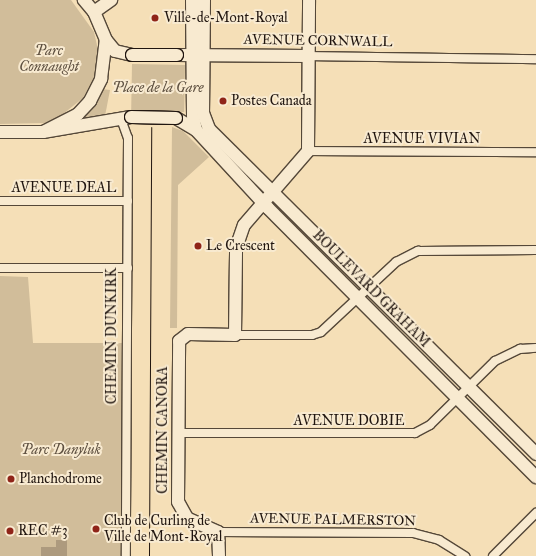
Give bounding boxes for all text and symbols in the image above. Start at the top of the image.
place label: Ville-de-Mont-Royal [164,10,288,26]
marker: Ville-de-Mont-Royal [149,12,161,24]
street label: AVENUE CORNWALL [244,31,392,51]
park label: Parc Connaught [19,43,79,76]
park label: Place de la Gare [113,80,203,96]
place label: Postes Canada [231,93,312,109]
marker: Postes Canada [218,96,228,106]
street label: AVENUE VIVIAN [364,131,480,147]
street label: AVENUE DEAL [12,180,116,196]
street label: BOULEVARD GRAHAM [309,227,433,351]
place label: Le Crescent [206,238,275,254]
marker: Le Crescent [193,241,203,251]
street label: CHEMIN DUNKIRK [104,268,120,404]
street label: CHEMIN CANORA [155,366,171,494]
street label: AVENUE DOBIE [294,413,404,429]
park label: Parc Danyluk [21,442,101,458]
place label: Planchodrome [19,471,102,487]
marker: Planchodrome [6,474,16,484]
street label: AVENUE PALMERSTON [250,510,416,530]
place label: Club de Curling de Ville de Mont-Royal [104,513,222,546]
place label: REC #3 [18,523,67,539]
marker: Club de Curling de Ville de Mont-Royal [91,524,101,534]
marker: REC #3 [5,526,15,536]

